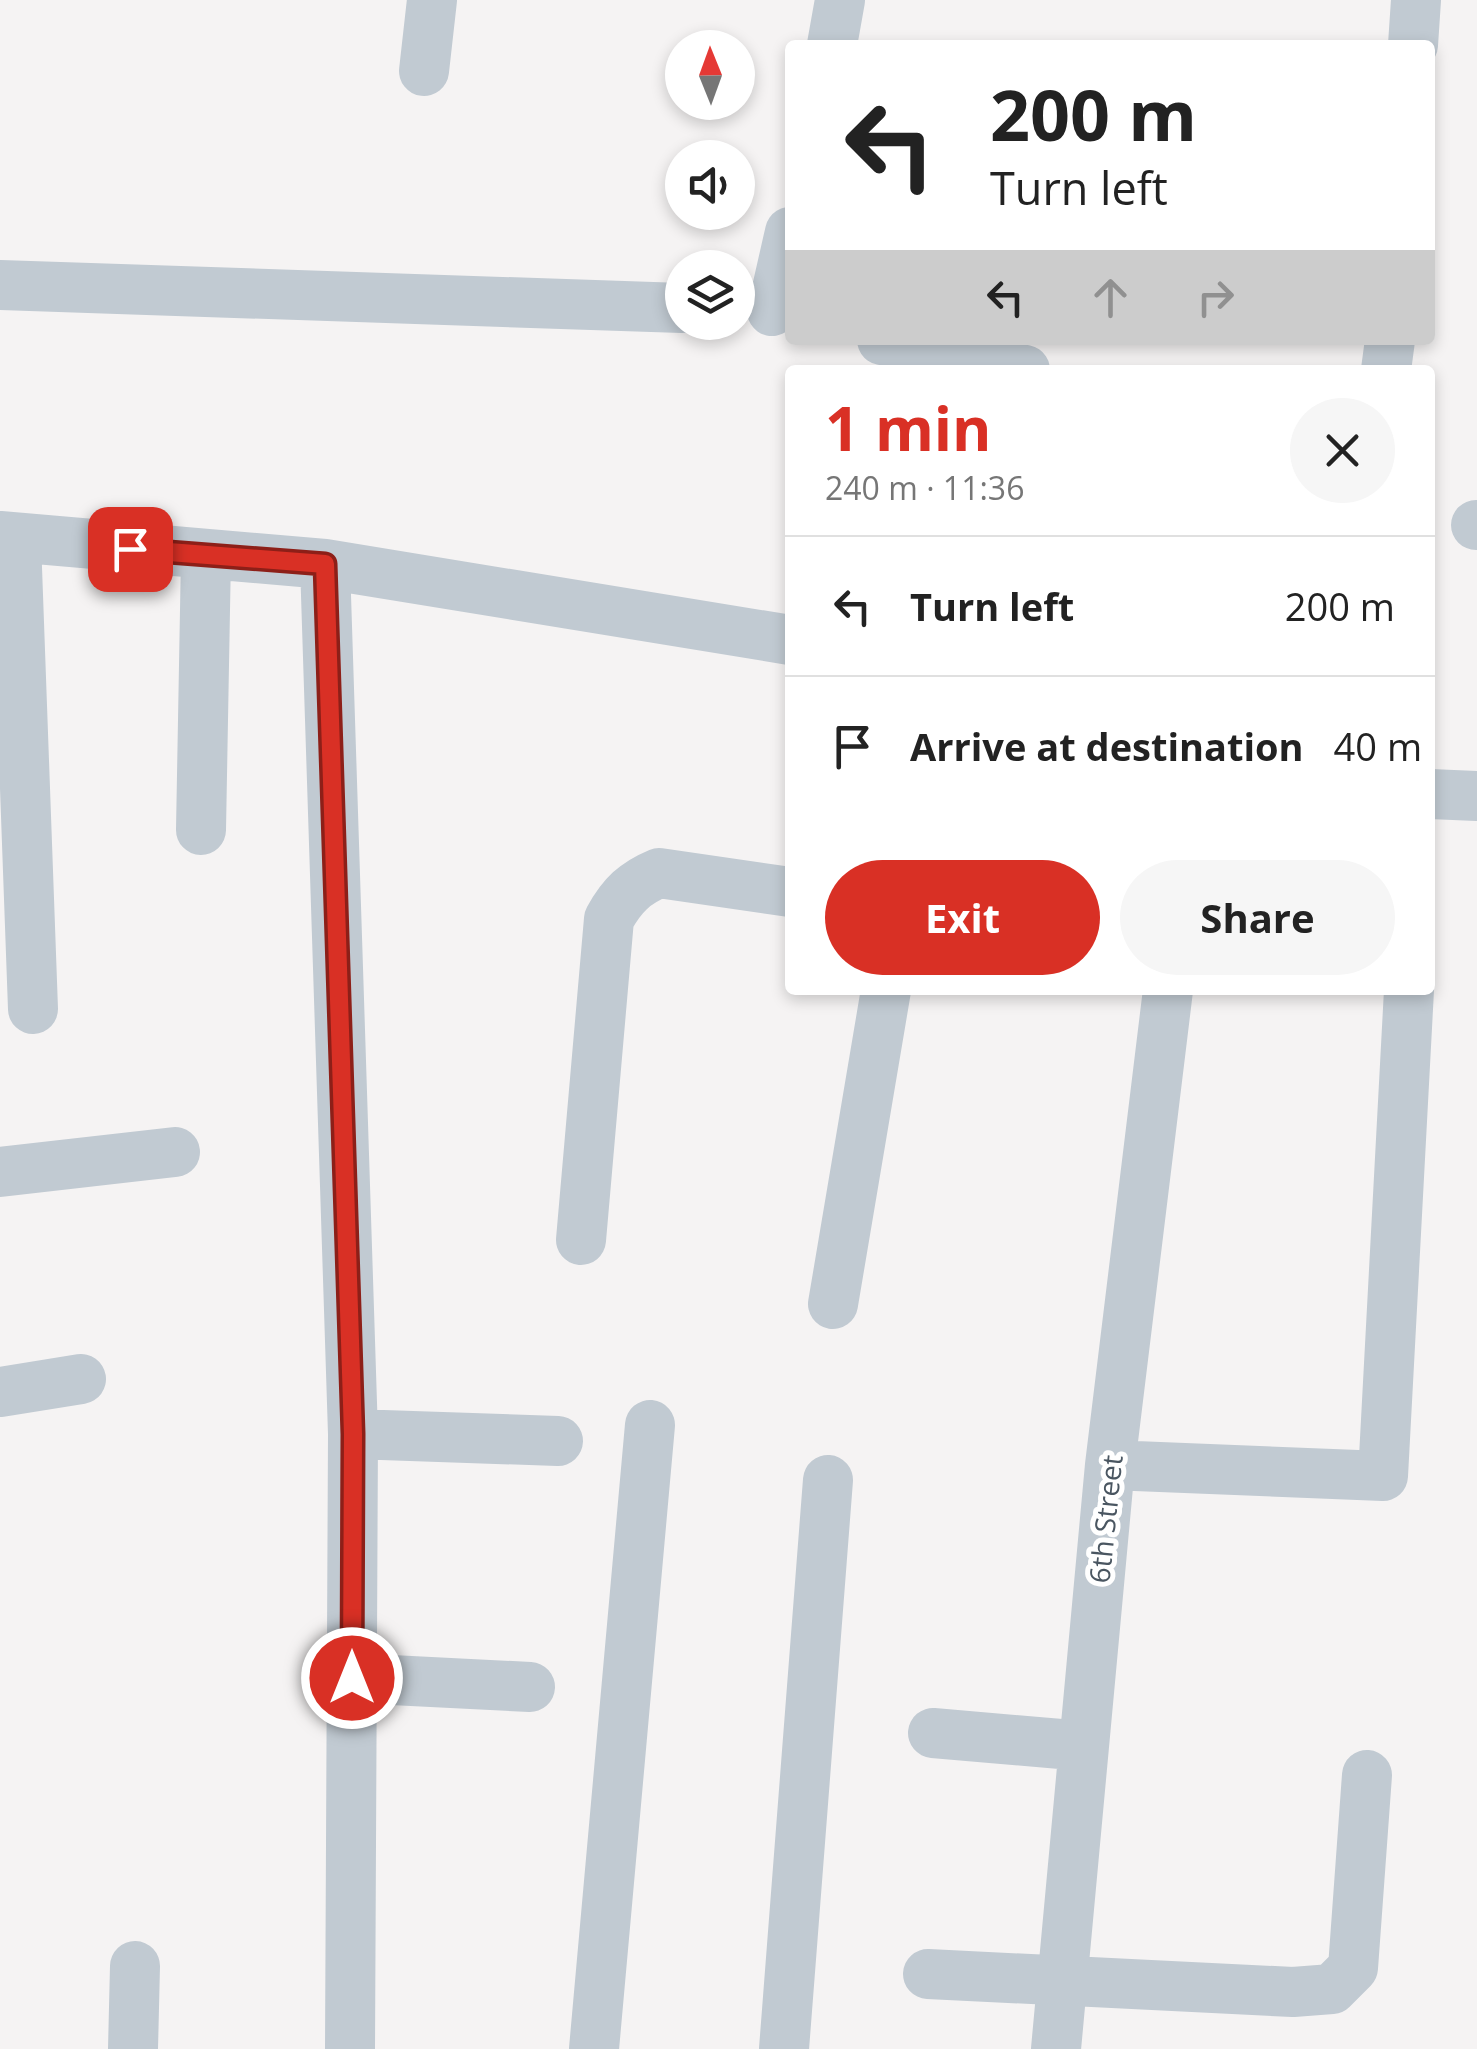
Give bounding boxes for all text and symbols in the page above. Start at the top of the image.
north arrow [665,30,755,120]
map controls [665,30,755,340]
text: 200 m [990,66,1197,162]
icon: left [825,80,955,210]
button: sound [665,140,755,230]
text: Turn left [990,157,1168,218]
button: layers [665,250,755,340]
icon: left [978,270,1033,325]
icon: ahead [1083,270,1138,325]
icon: right [1188,270,1243,325]
text: 1 min [825,387,992,469]
button: close [1290,398,1395,503]
text: 240 m · 11:36 [825,466,1024,509]
pin [88,507,173,592]
icon: arrive [103,522,158,577]
icon: left [825,579,880,634]
text: Turn left [910,580,1074,632]
text: 200 m [1285,580,1395,632]
icon: arrive [825,719,880,774]
text: Arrive at destination [910,720,1304,772]
text: 40 m [1334,720,1422,772]
button: Exit [825,860,1100,975]
button: Share [1120,860,1395,975]
street label: 6th Street [1079,1453,1131,1585]
position arrow [300,1626,404,1730]

